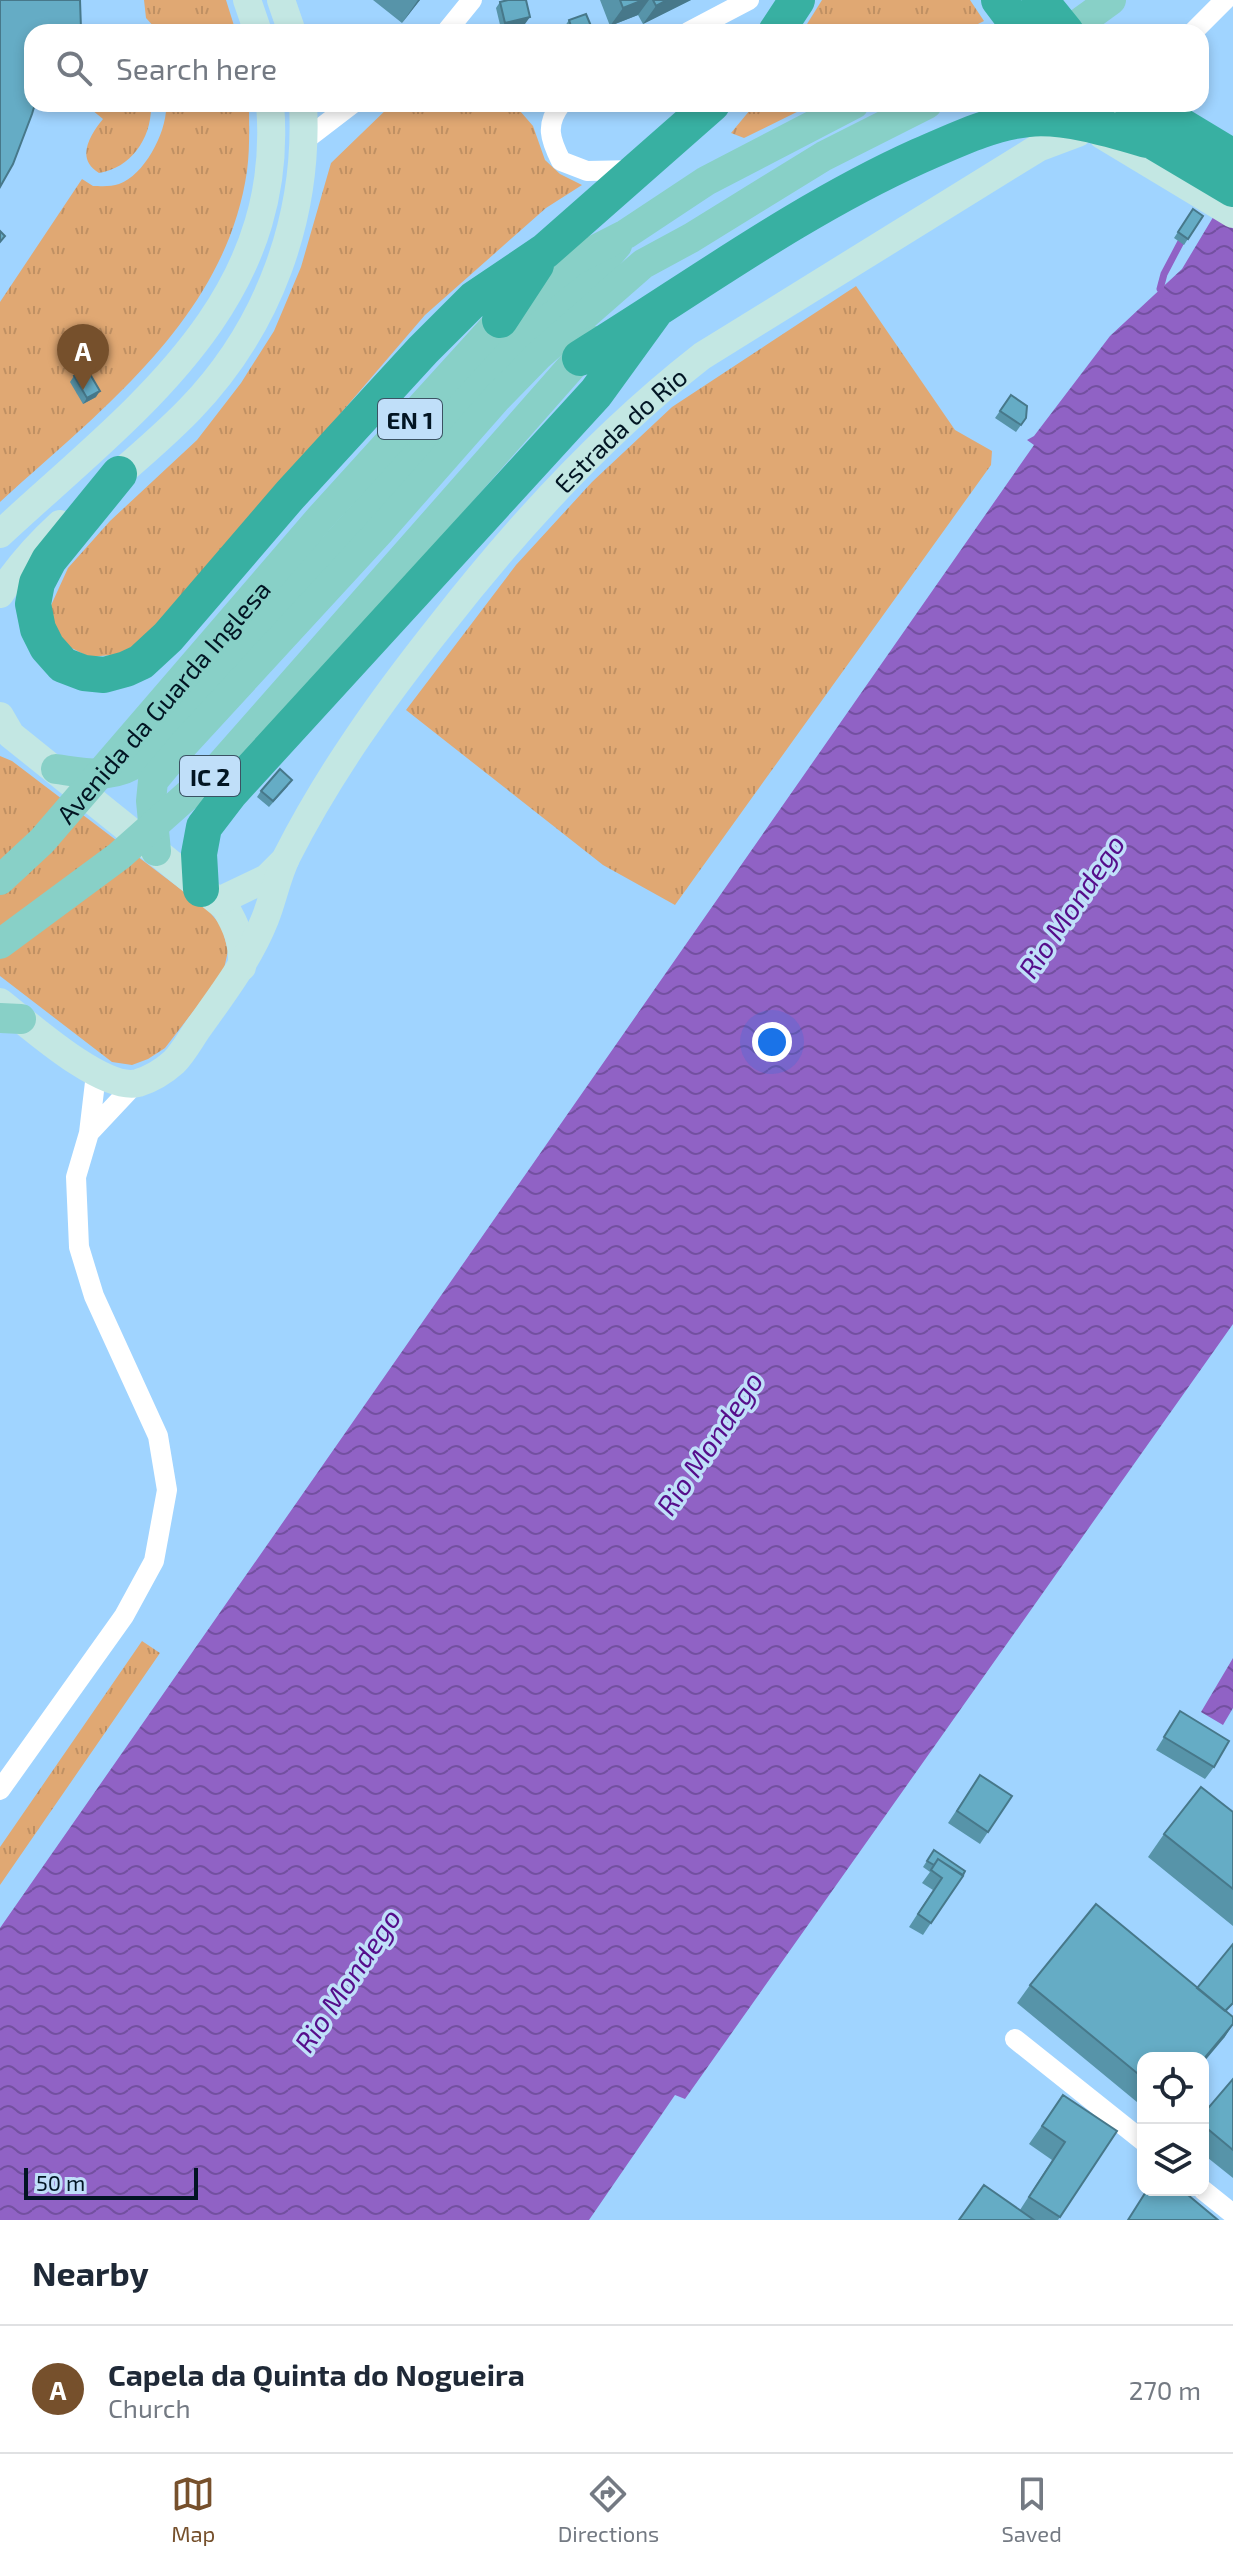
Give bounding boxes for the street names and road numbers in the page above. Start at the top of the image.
street label: Estrada do Rio [547,360,692,498]
road number: EN 1 [378,399,442,439]
street label: Avenida da Guarda Inglesa [49,573,276,829]
road number: IC 2 [180,756,240,796]

